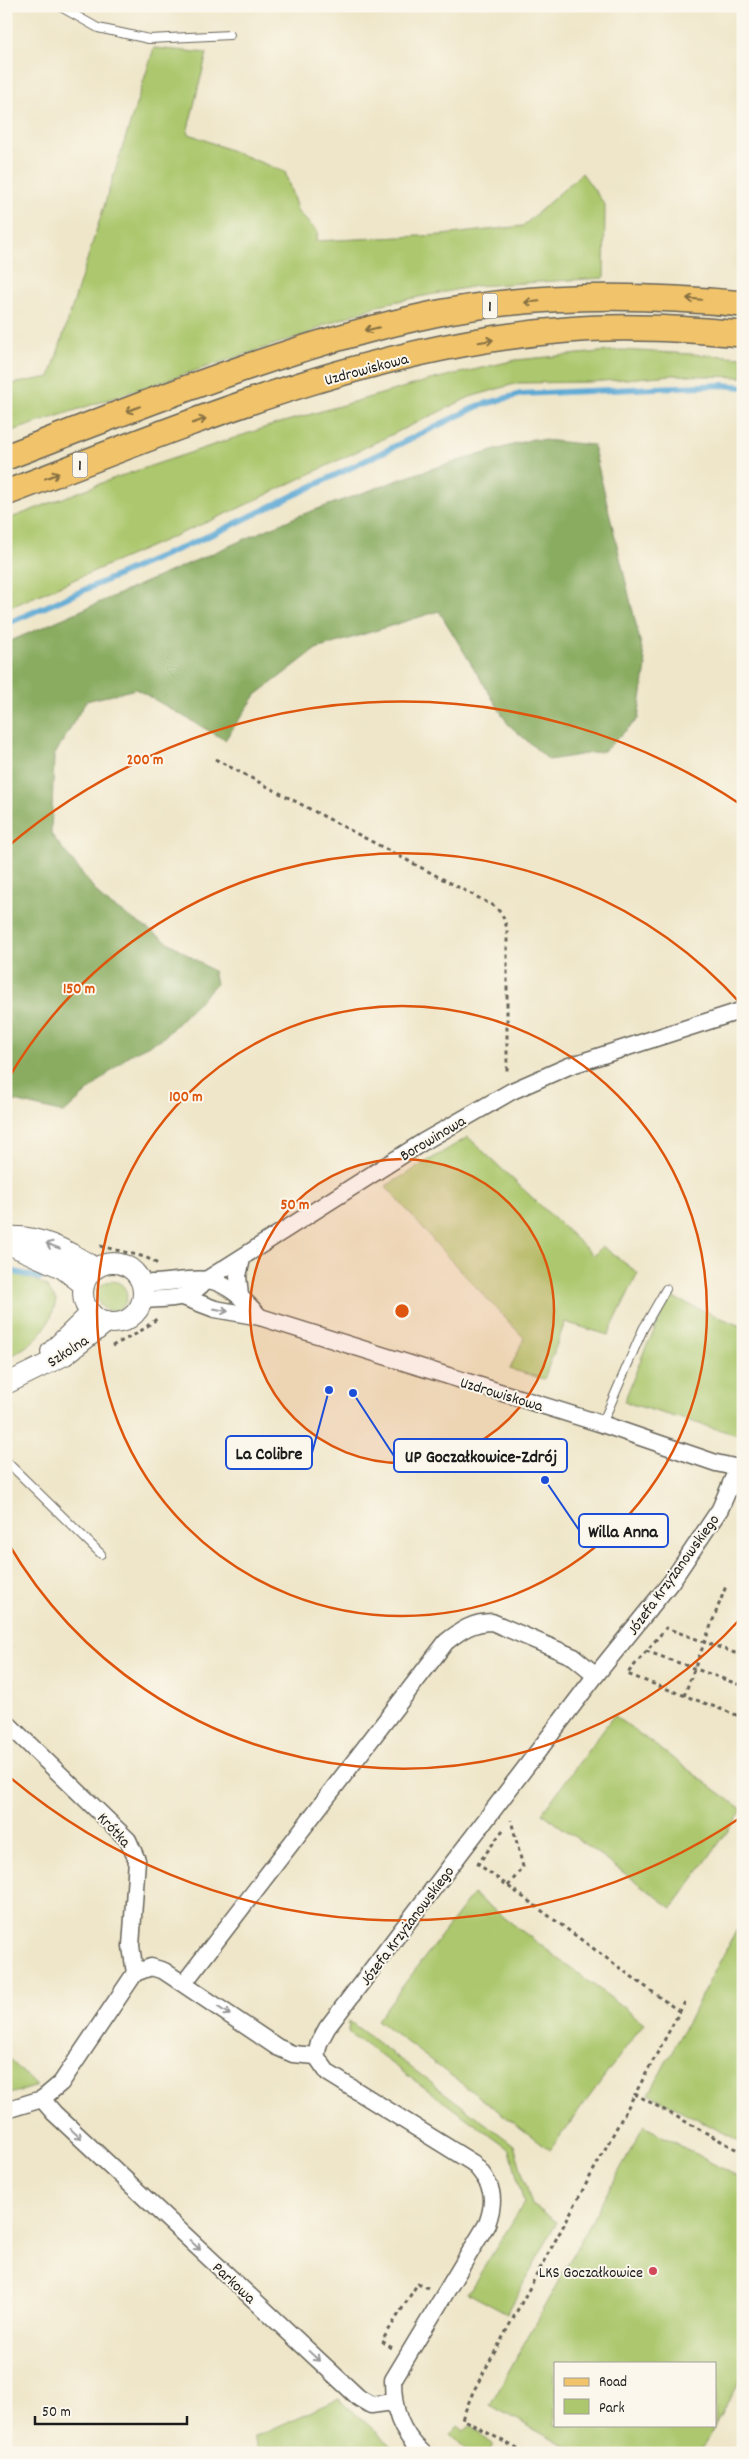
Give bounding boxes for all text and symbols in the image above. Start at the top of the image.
road number: 1 [482,294,498,318]
one-way arrow [686,295,702,304]
one-way arrow [524,297,540,306]
one-way arrow [365,325,381,334]
one-way arrow [477,335,493,345]
street label: Uzdrowiskowa [322,348,412,393]
one-way arrow [126,405,141,415]
one-way arrow [191,416,206,425]
road number: 1 [72,452,88,478]
one-way arrow [44,471,59,480]
text: 200 m [127,750,163,772]
text: 150 m [63,979,95,1001]
text: 100 m [169,1087,203,1109]
street label: Borowinowa [396,1110,471,1168]
text: 50 m [281,1195,309,1217]
one-way arrow [46,1240,61,1250]
centre of rings [393,1302,411,1320]
one-way arrow [213,1306,229,1315]
street label: Szkolna [43,1330,94,1374]
street label: Uzdrowiskowa [457,1372,546,1419]
callout: La Colibre [226,1436,312,1469]
callout: UP Goczałkowice-Zdrój [394,1439,567,1472]
text: La Colibre [236,1443,302,1468]
text: UP Goczałkowice-Zdrój [405,1446,557,1471]
street label: Józefa Krzyżanowskiego [622,1510,726,1641]
callout: Willa Anna [579,1514,668,1547]
text: Willa Anna [588,1521,658,1546]
street label: Krótka [91,1808,136,1854]
street label: Józefa Krzyżanowskiego [355,1862,461,1991]
one-way arrow [217,2005,231,2016]
one-way arrow [70,2128,83,2140]
one-way arrow [189,2239,201,2251]
street label: Parkowa [206,2258,261,2310]
place label: LKS Goczałkowice [539,2262,643,2285]
marker: LKS Goczałkowice [647,2265,659,2277]
one-way arrow [307,2350,320,2362]
legend [554,2362,716,2426]
text: Road [599,2372,627,2394]
scale bar [35,2394,188,2426]
text: Park [599,2398,625,2420]
text: 50 m [42,2402,71,2424]

